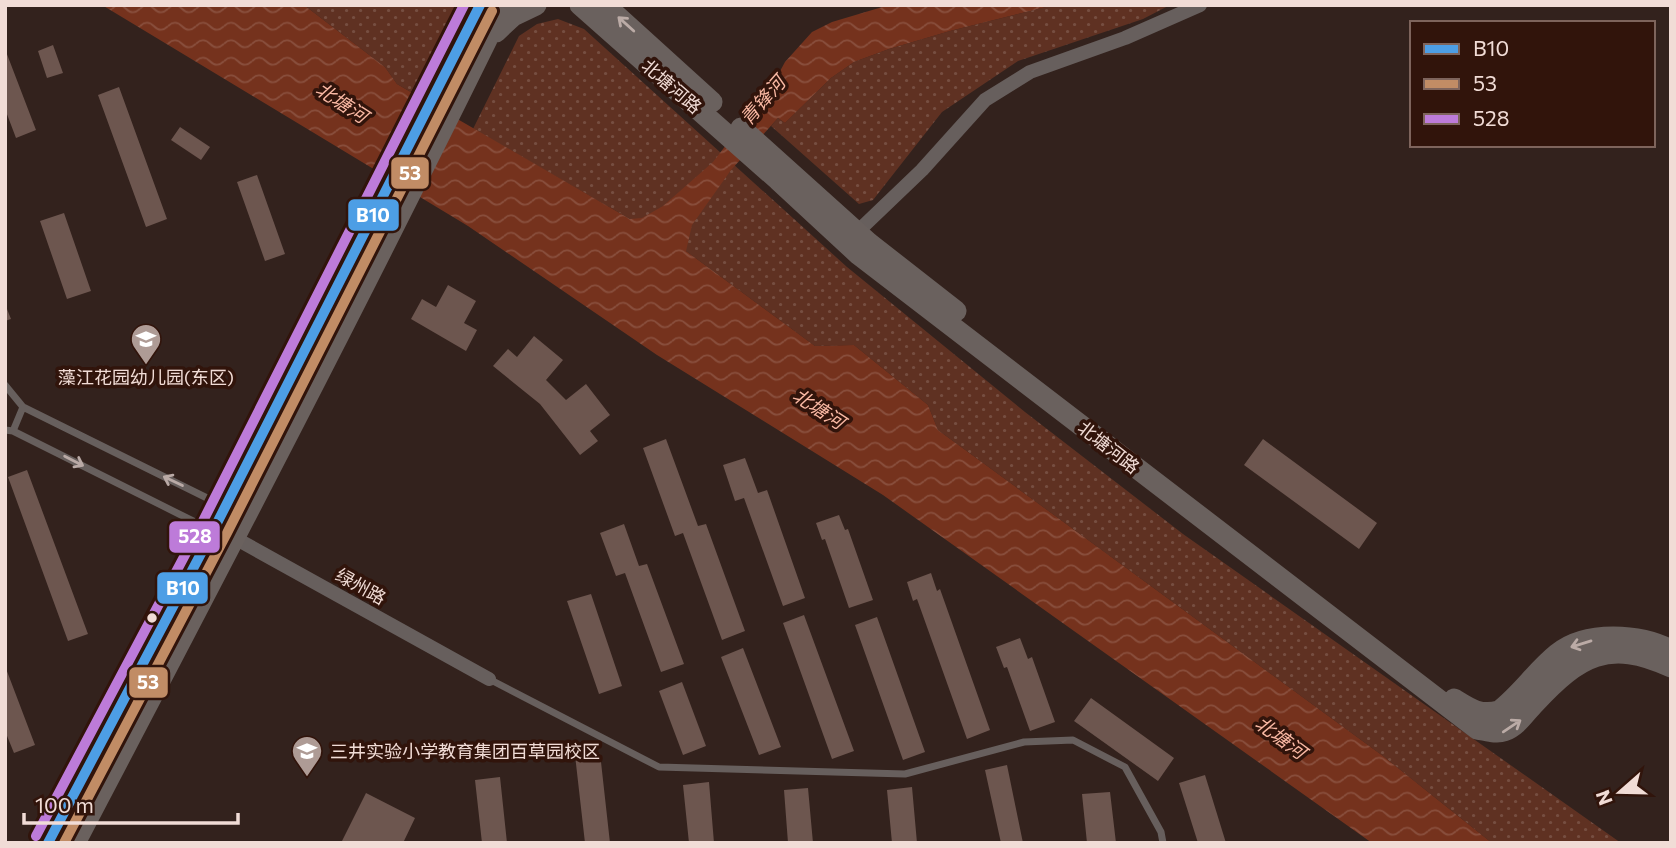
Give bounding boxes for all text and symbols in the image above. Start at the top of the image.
one-way arrow [617,16,635,32]
legend [1410,21,1655,147]
text: B10 [1473,35,1509,60]
street label: 北塘河路 [638,54,706,118]
water label: 青锋河 [735,68,792,129]
text: 53 [1473,70,1497,95]
water label: 北塘河 [312,77,376,129]
text: 528 [1473,105,1509,130]
line badge: 53 [390,156,430,190]
text: 53 [399,161,421,184]
line badge: B10 [347,198,400,232]
text: B10 [356,203,390,226]
school or university icon: 藻江花园幼儿园(东区) [129,322,163,366]
place label: 藻江花园幼儿园(东区) [58,366,234,388]
water label: 北塘河 [789,383,853,435]
street label: 北塘河路 [1074,416,1144,478]
one-way arrow [63,455,84,469]
one-way arrow [163,474,184,488]
line badge: 528 [168,520,221,554]
text: 528 [178,524,212,547]
street label: 绿州路 [332,563,390,609]
line badge: B10 [156,571,209,605]
text: B10 [166,576,200,599]
unlabelled marker [145,611,159,625]
one-way arrow [1571,638,1593,651]
line badge: 53 [128,666,169,699]
text: 53 [137,670,159,693]
water label: 北塘河 [1251,711,1314,765]
one-way arrow [1501,718,1521,732]
school or university icon: 三井实验小学教育集团百草园校区 [290,734,324,778]
place label: 三井实验小学教育集团百草园校区 [330,740,600,762]
north arrow [1585,757,1655,827]
scale bar [24,782,238,826]
text: N [1590,787,1617,809]
text: 100 m [35,792,94,817]

